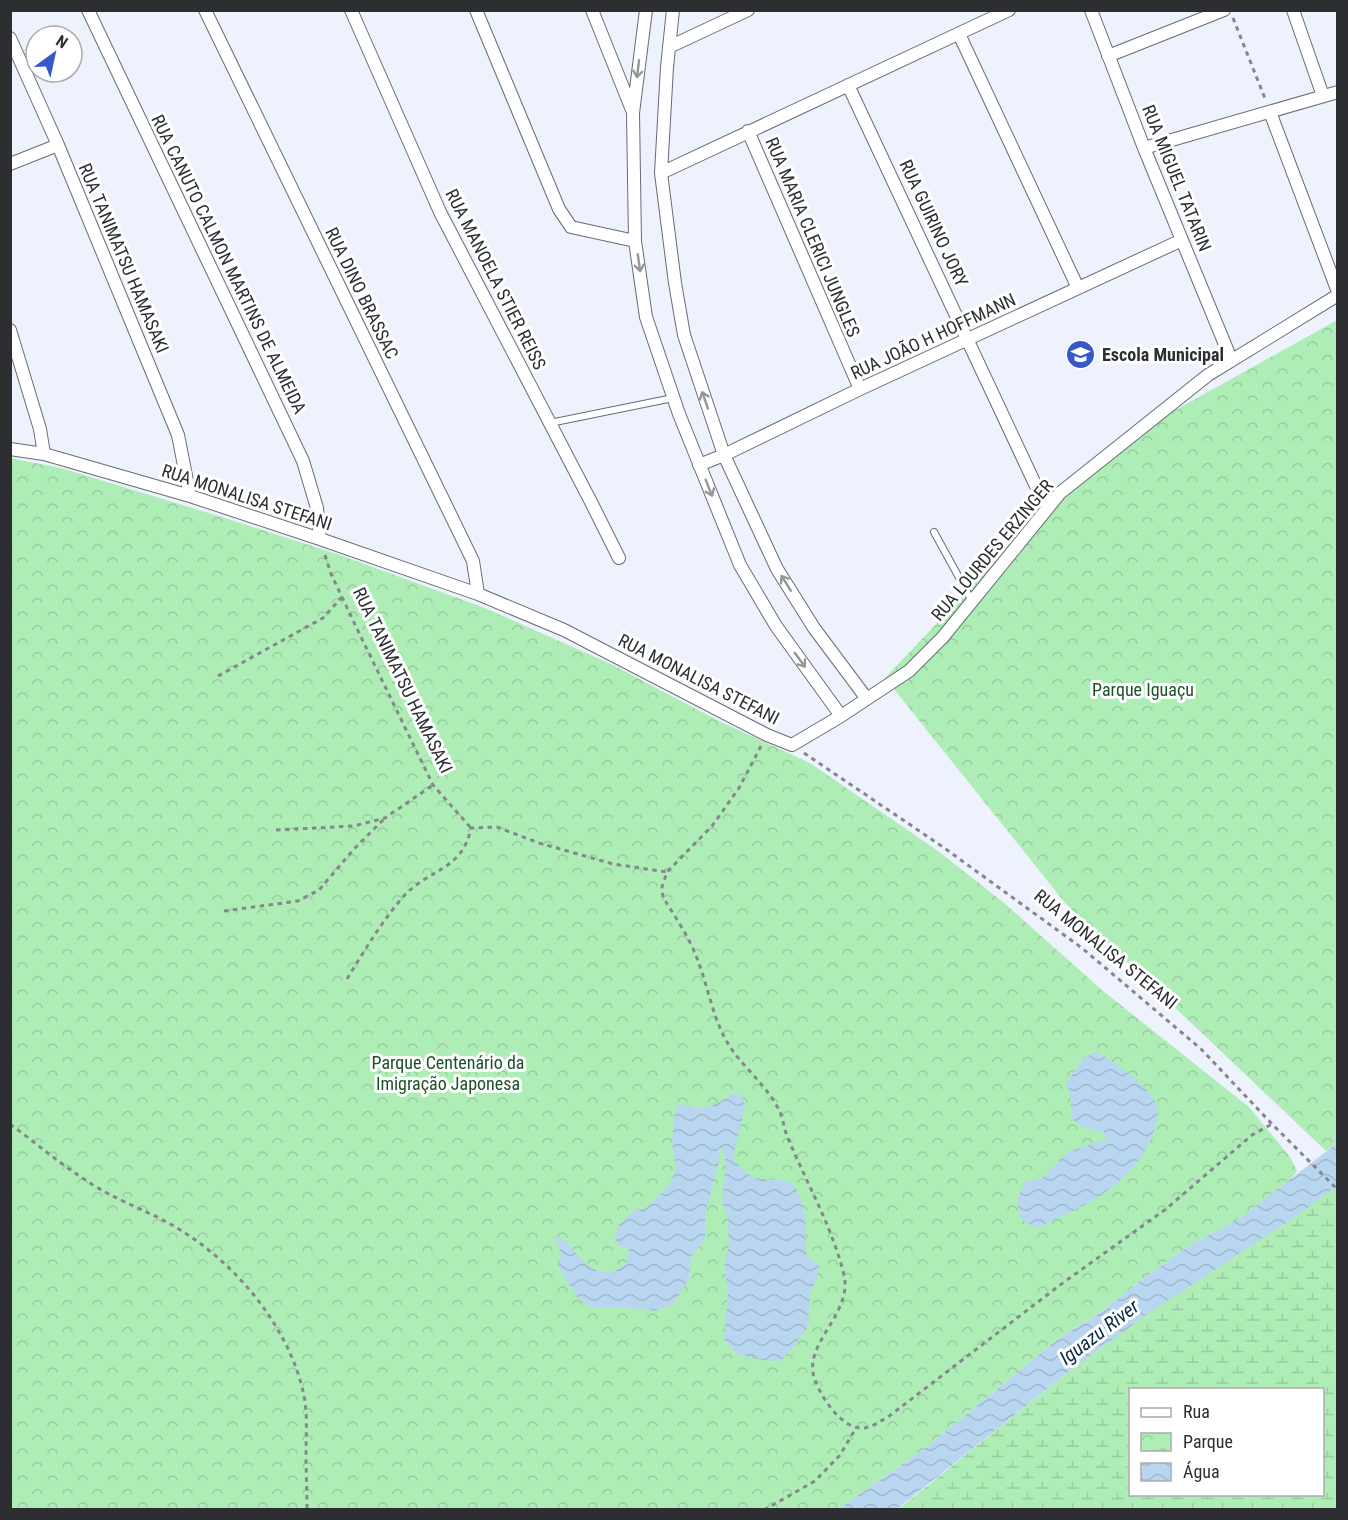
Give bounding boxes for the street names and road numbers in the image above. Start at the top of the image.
street label: RUA MIGUEL TATARIN [1138,102,1216,254]
street label: RUA CANUTO CALMON MARTINS DE ALMEIDA [147,111,311,417]
street label: RUA MARIA CLERICI JUNGLES [761,134,865,340]
street label: RUA GUIRINO JORY [895,156,973,290]
street label: RUA TANIMATSU HAMASAKI [74,160,174,356]
street label: RUA MANOELA STIER REISS [441,185,551,373]
street label: RUA DINO BRASSAC [321,224,403,362]
street label: RUA JOÃO H HOFFMANN [847,289,1019,383]
street label: RUA MONALISA STEFANI [159,460,335,534]
street label: RUA LOURDES ERZINGER [927,475,1057,625]
street label: RUA TANIMATSU HAMASAKI [349,584,457,776]
street label: RUA MONALISA STEFANI [615,629,783,729]
street label: RUA MONALISA STEFANI [1030,885,1182,1013]

